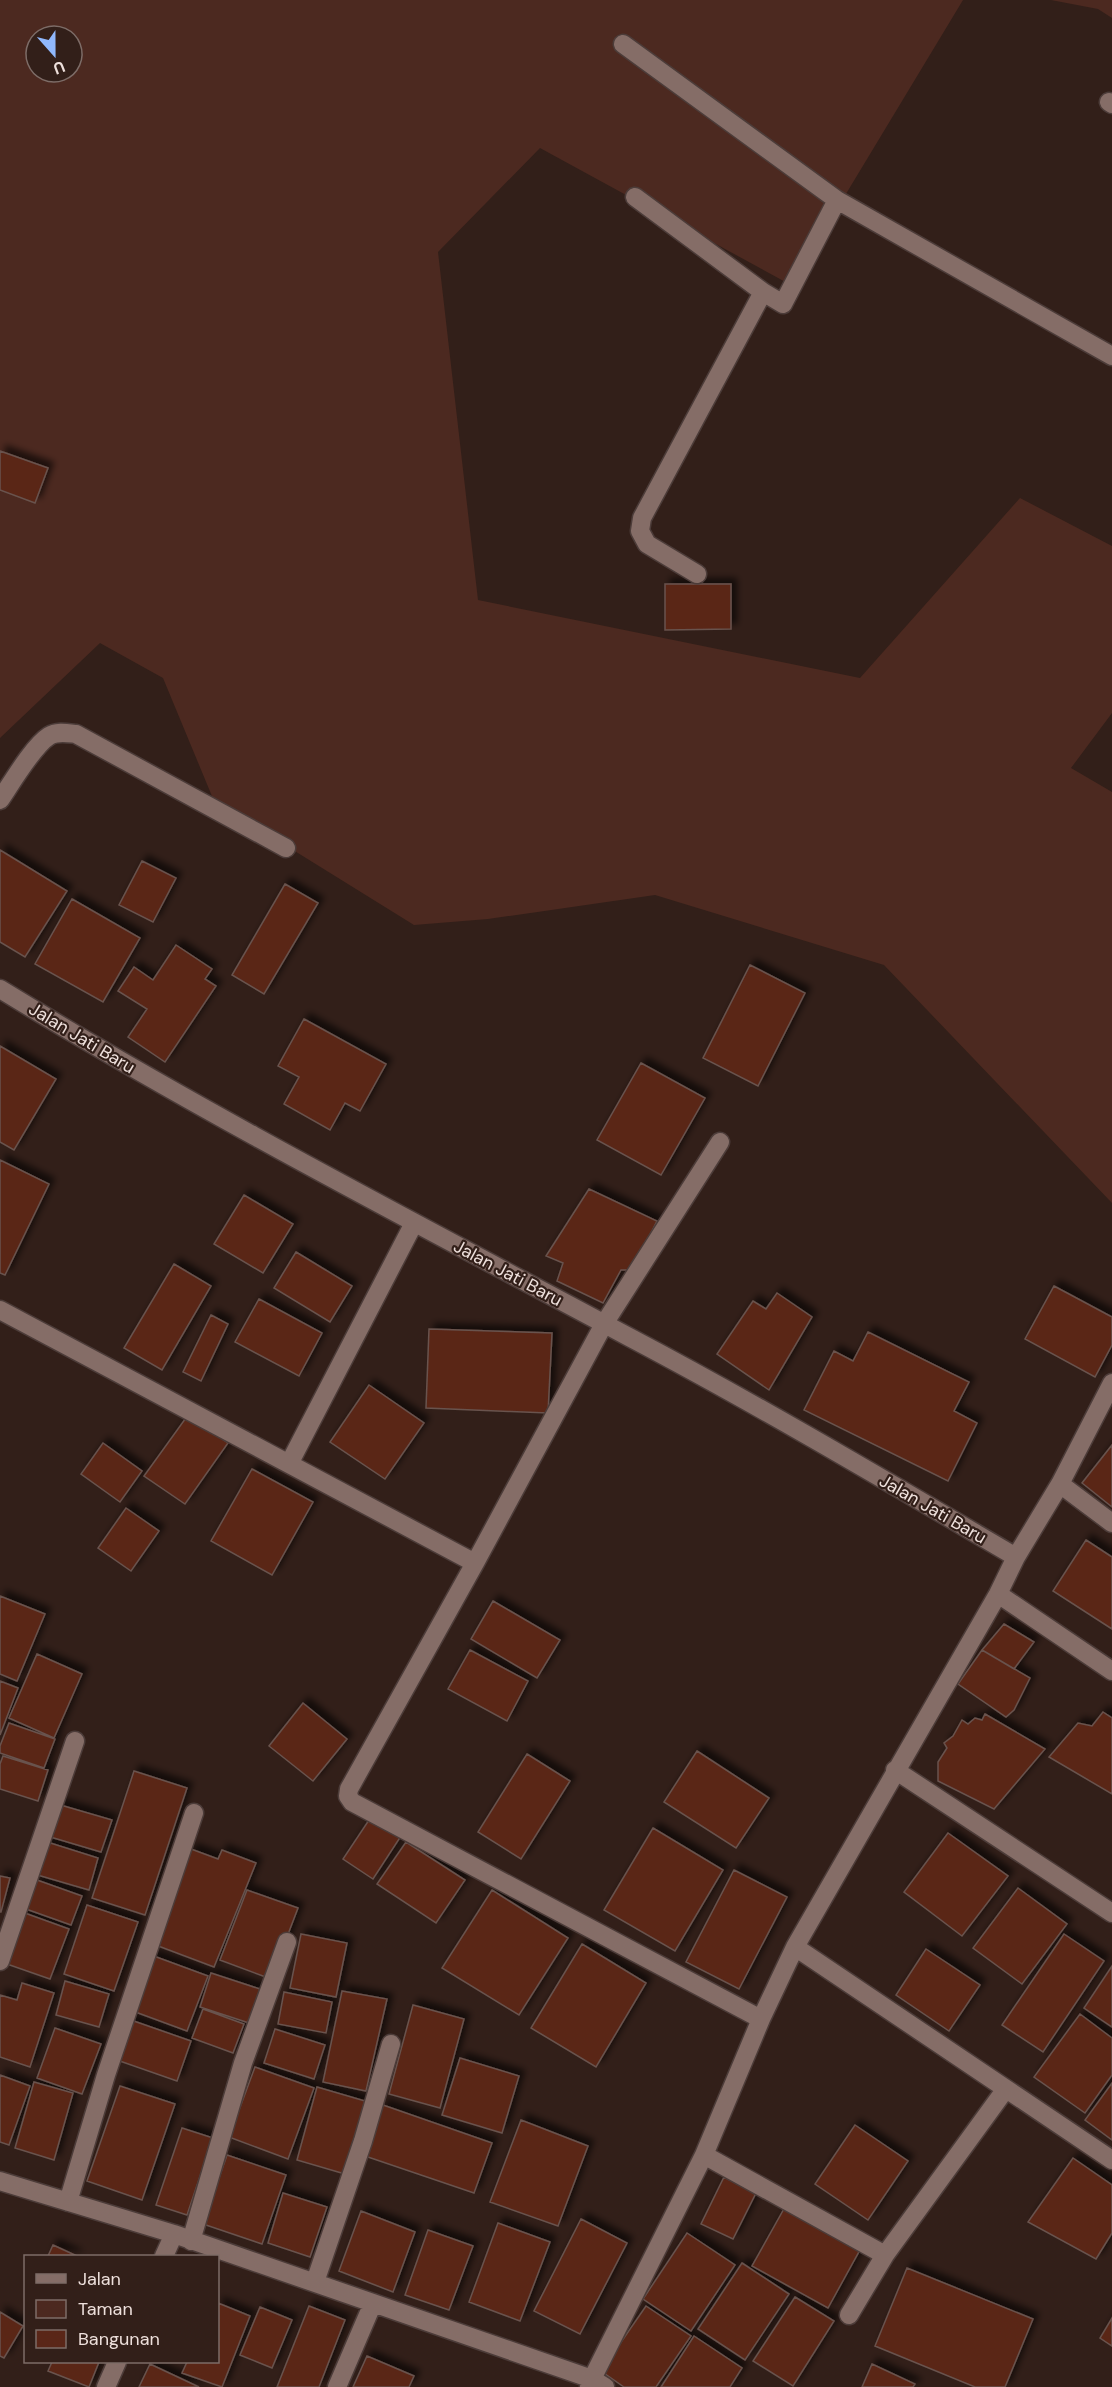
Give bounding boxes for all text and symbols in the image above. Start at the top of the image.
north arrow [24,24,84,84]
text: U [50,56,68,79]
street label: Jalan Jati Baru [24,997,140,1079]
street label: Jalan Jati Baru [449,1234,567,1312]
street label: Jalan Jati Baru [875,1469,991,1549]
legend [24,2255,219,2363]
text: Jalan [78,2267,121,2291]
text: Taman [78,2297,133,2321]
text: Bangunan [78,2327,160,2351]

